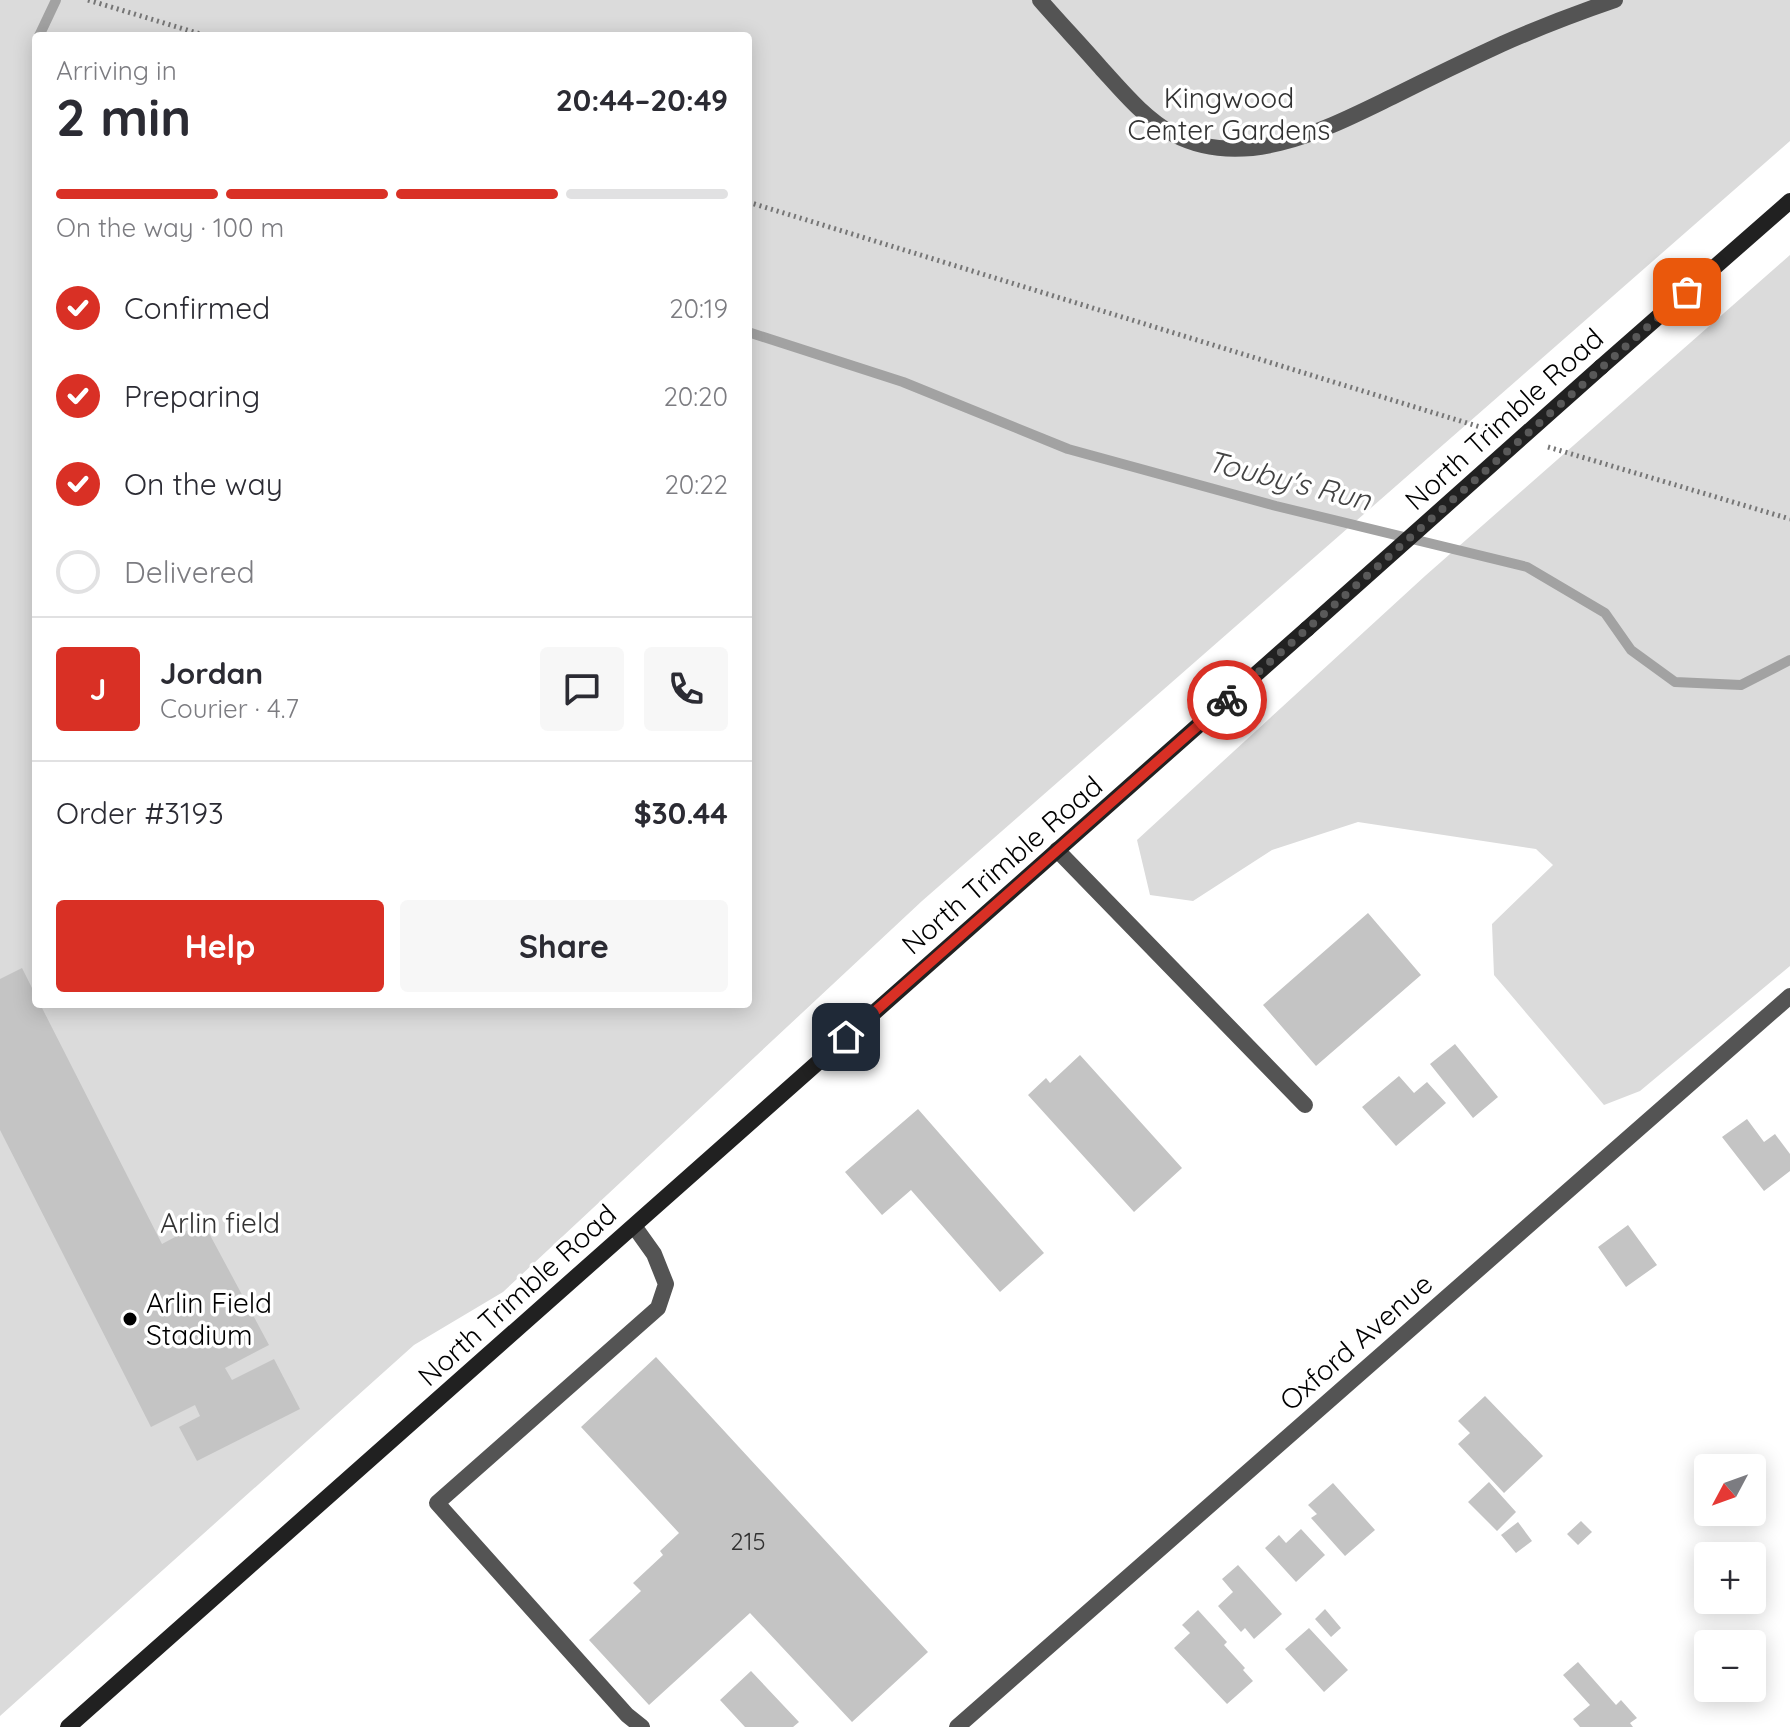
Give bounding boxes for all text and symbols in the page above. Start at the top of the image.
text: Arriving in [56,54,177,87]
park label: Kingwood Center Gardens [1128,80,1330,147]
text: 20:44–20:49 [556,81,728,119]
text: 2 min [56,84,191,149]
text: On the way · 100 m [56,211,284,244]
pin [1653,258,1721,326]
icon: bag [1665,270,1709,314]
icon: check [56,286,100,330]
text: Confirmed [124,289,270,327]
text: 20:19 [669,292,728,325]
street label: North Trimble Road [1397,320,1610,517]
icon: check [56,374,100,418]
text: Preparing [124,377,260,415]
text: 20:20 [663,380,728,413]
water label: Touby's Run [1204,441,1376,519]
icon: check [56,462,100,506]
text: On the way [124,465,283,503]
text: 20:22 [664,468,728,501]
text: Delivered [124,553,255,591]
button: chat [540,647,624,731]
button: phone [644,647,728,731]
text: Jordan [160,654,263,692]
courier [1187,660,1267,740]
text: J [90,670,106,708]
icon: bike [1205,678,1249,722]
text: Courier · 4.7 [160,692,299,725]
street label: North Trimble Road [894,768,1109,961]
text: Order #3193 [56,794,224,832]
text: $30.44 [634,794,728,832]
button: Help [56,900,384,992]
button: Share [400,900,728,992]
pin [812,1003,880,1071]
icon: home [824,1015,868,1059]
street label: North Trimble Road [410,1196,623,1393]
park label: Arlin field [160,1205,280,1240]
street label: Oxford Avenue [1272,1266,1439,1418]
place label: Arlin Field Stadium [146,1285,272,1352]
marker: Arlin Field Stadium [121,1310,139,1328]
north arrow [1694,1454,1766,1526]
map controls [1694,1454,1766,1702]
house number: 215 [730,1526,766,1556]
button: + [1694,1542,1766,1614]
button: − [1694,1630,1766,1702]

